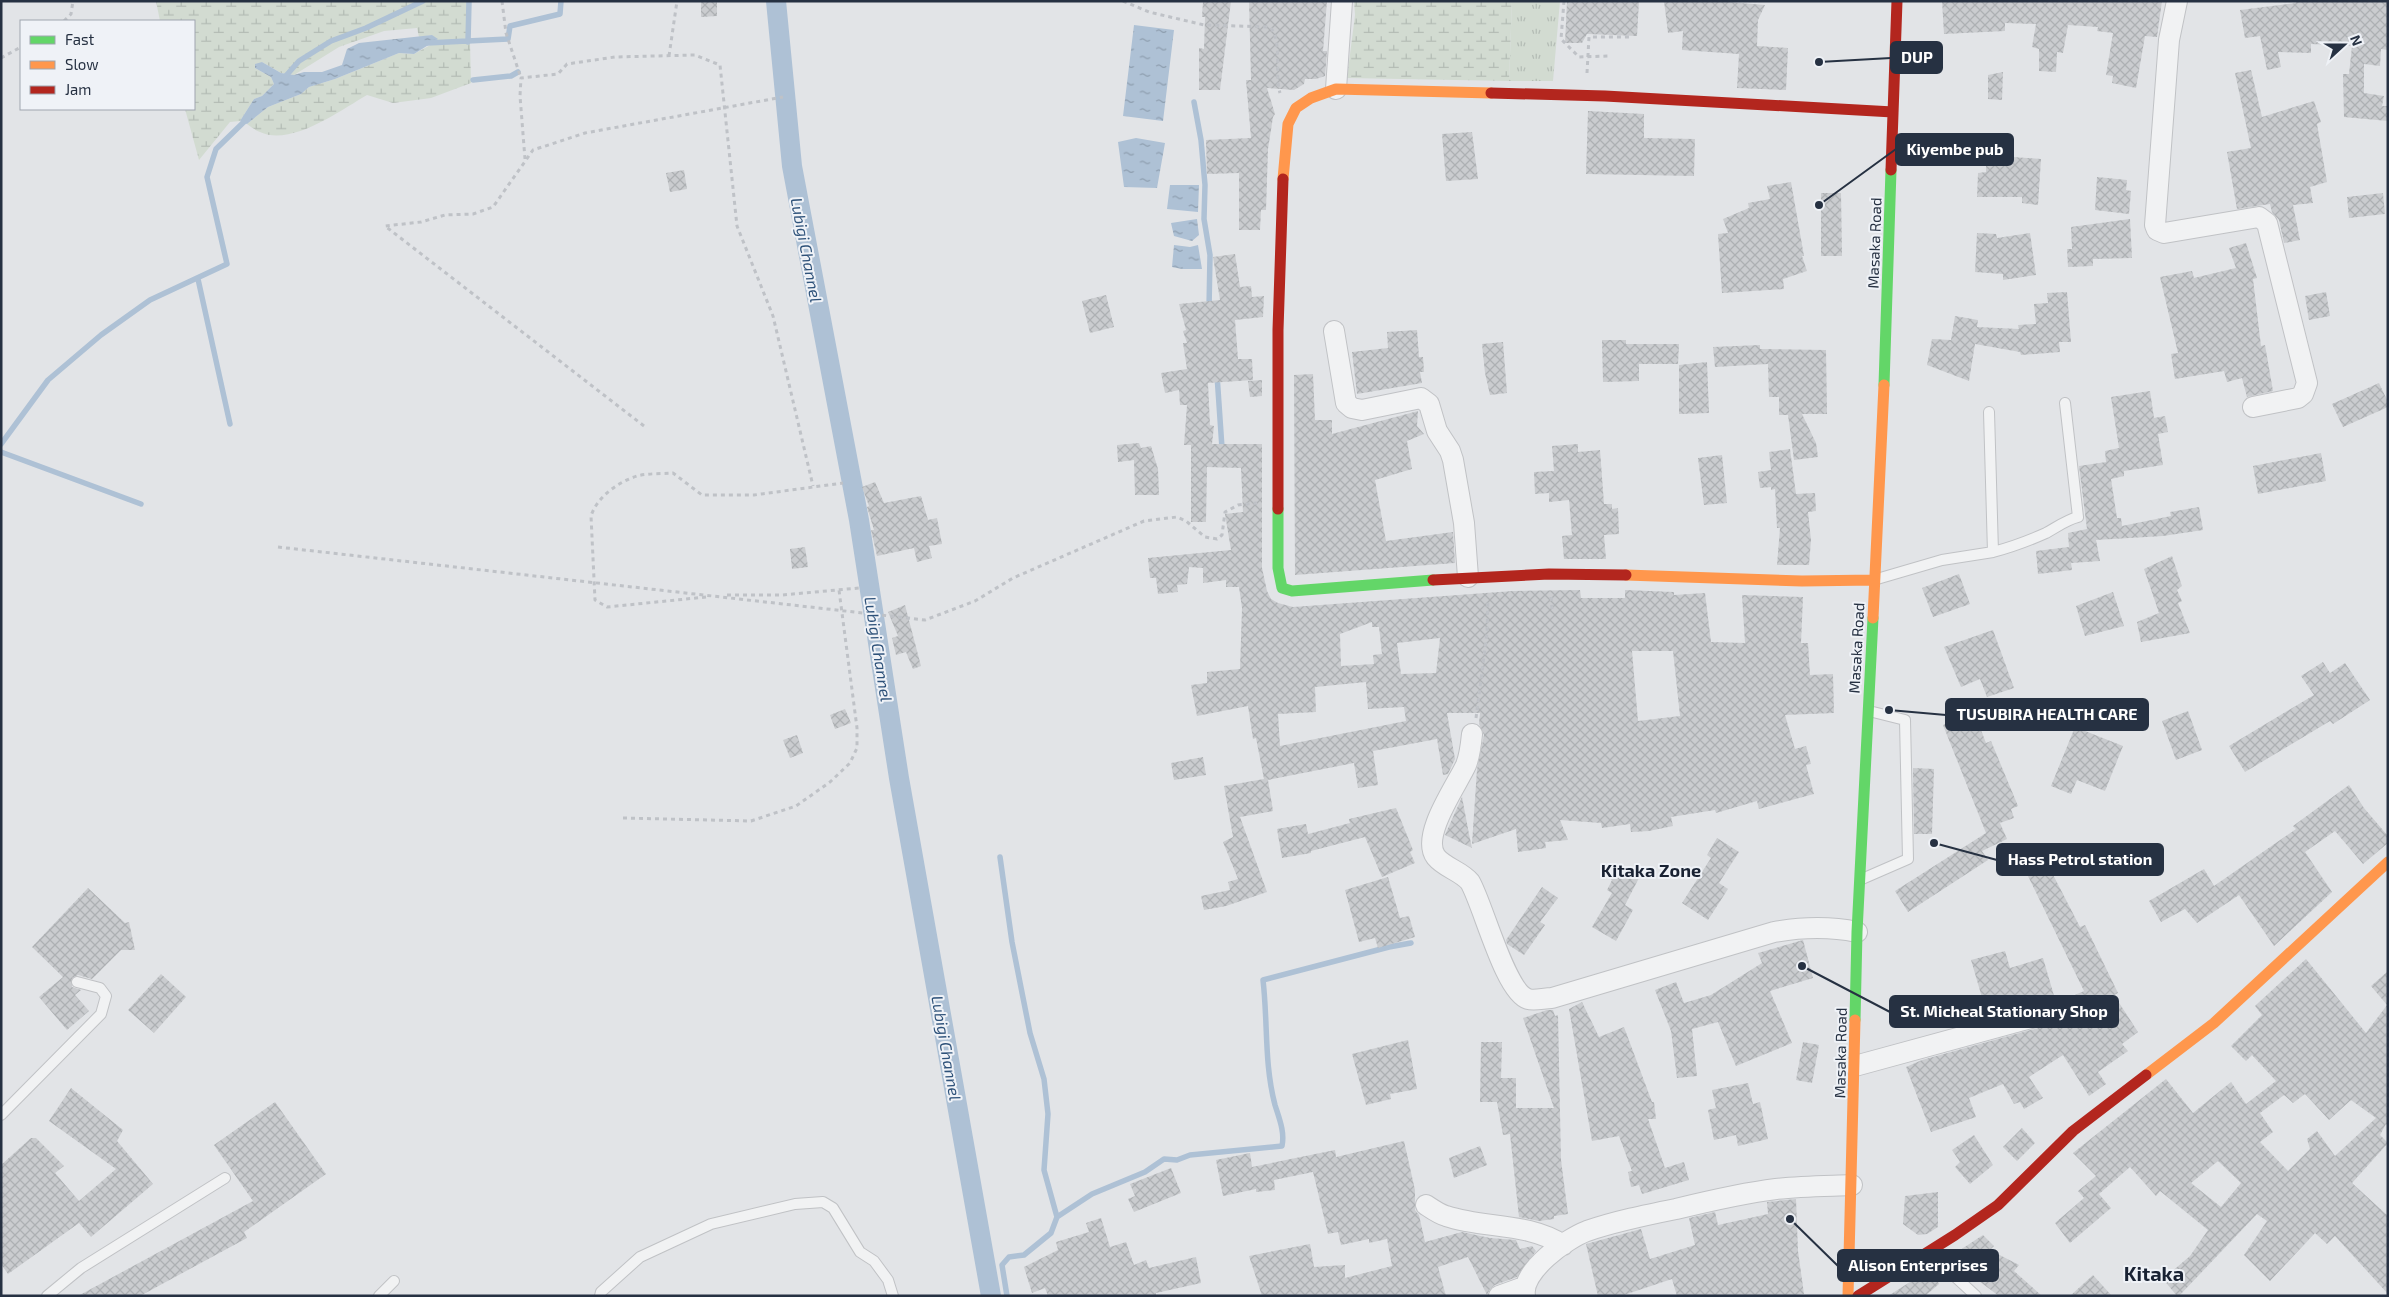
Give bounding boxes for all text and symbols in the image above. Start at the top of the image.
legend [20,20,195,110]
north arrow [2319,20,2369,70]
text: Fast [65,30,95,48]
text: N [2347,32,2366,48]
callout: DUP [1891,42,1942,73]
text: DUP [1901,47,1933,66]
text: Slow [65,55,99,73]
text: Jam [65,80,91,98]
callout: Kiyembe pub [1896,134,2013,165]
text: Kiyembe pub [1906,139,2004,159]
water label: Lubigi Channel [788,196,826,304]
street label: Masaka Road [1863,197,1885,289]
water label: Lubigi Channel [861,595,897,703]
street label: Masaka Road [1845,602,1867,694]
callout: TUSUBIRA HEALTH CARE [1946,699,2148,730]
text: TUSUBIRA HEALTH CARE [1956,704,2138,723]
callout: Hass Petrol station [1997,844,2163,875]
text: Hass Petrol station [2008,849,2152,868]
district label: Kitaka Zone [1601,859,1701,881]
water label: Lubigi Channel [928,994,966,1102]
callout: St. Micheal Stationary Shop [1890,996,2118,1027]
text: St. Micheal Stationary Shop [1900,1001,2108,1021]
street label: Masaka Road [1830,1007,1850,1099]
callout: Alison Enterprises [1838,1250,1998,1281]
text: Alison Enterprises [1848,1255,1988,1274]
district label: Kitaka [2124,1261,2184,1285]

